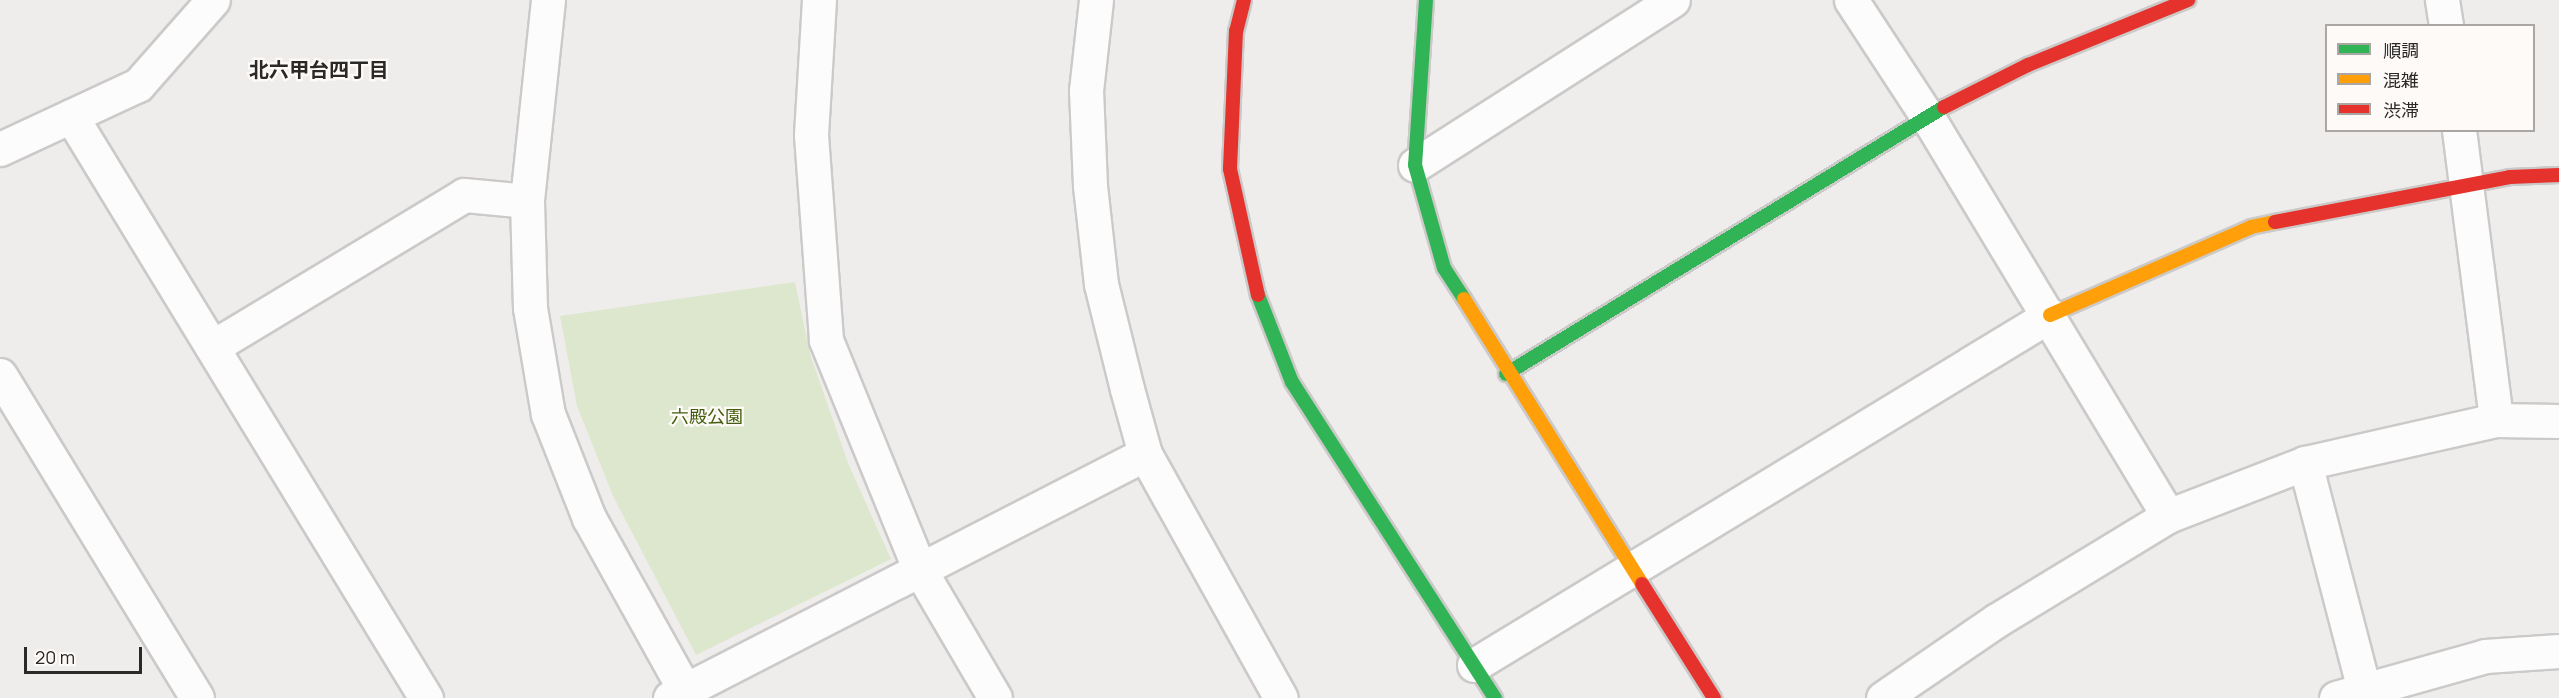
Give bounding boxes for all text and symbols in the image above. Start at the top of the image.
legend [2325,24,2535,132]
text: 順調 [2383,38,2419,62]
district label: 北六甲台四丁目 [249,57,389,81]
text: 混雑 [2383,68,2419,92]
text: 渋滞 [2383,98,2419,122]
park label: 六殿公園 [671,405,743,427]
scale bar [27,635,146,673]
text: 20 m [35,645,75,669]

